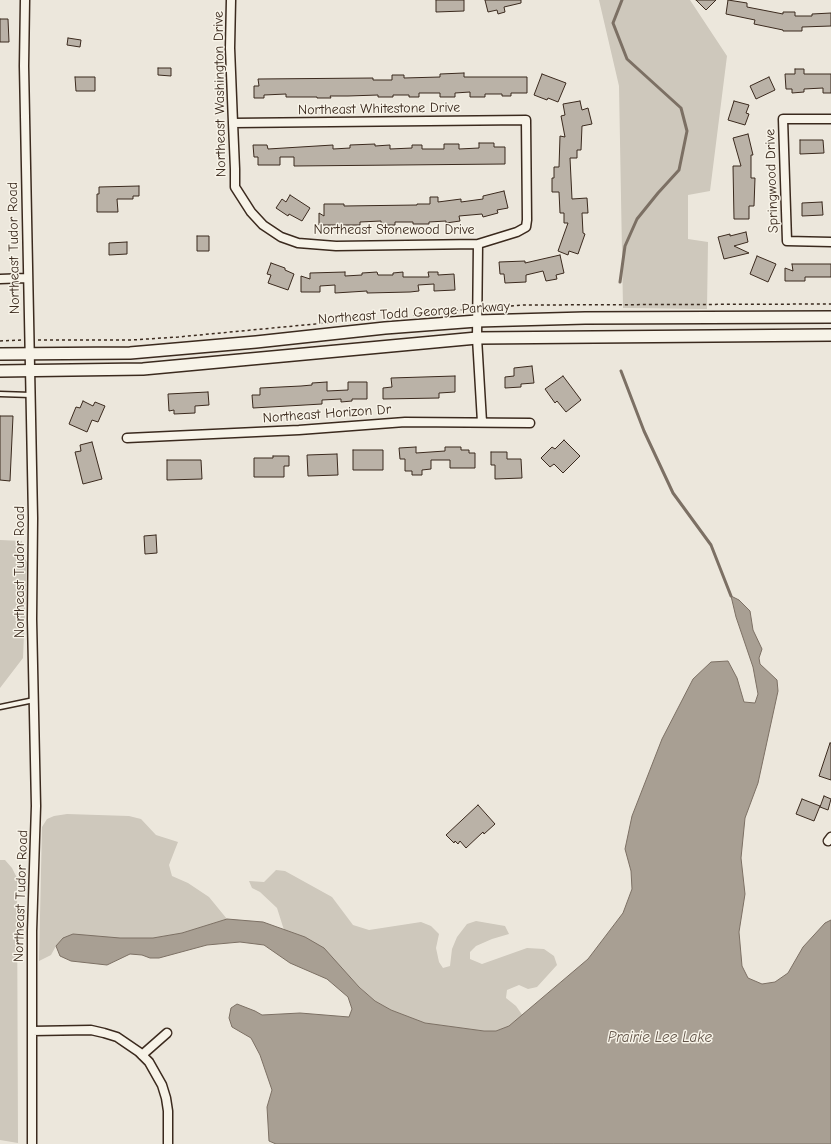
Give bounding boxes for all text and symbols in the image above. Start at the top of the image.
street label: Northeast Washington Drive [210,11,230,177]
street label: Northeast Whitestone Drive [298,99,460,119]
street label: Springwood Drive [762,129,782,233]
street label: Northeast Tudor Road [4,182,24,314]
street label: Northeast Stonewood Drive [313,222,475,238]
street label: Northeast Todd George Parkway [317,298,511,328]
street label: Northeast Horizon Dr [262,401,392,427]
street label: Northeast Tudor Road [12,506,28,638]
street label: Northeast Tudor Road [10,830,32,962]
water label: Prairie Lee Lake [608,1029,712,1047]

